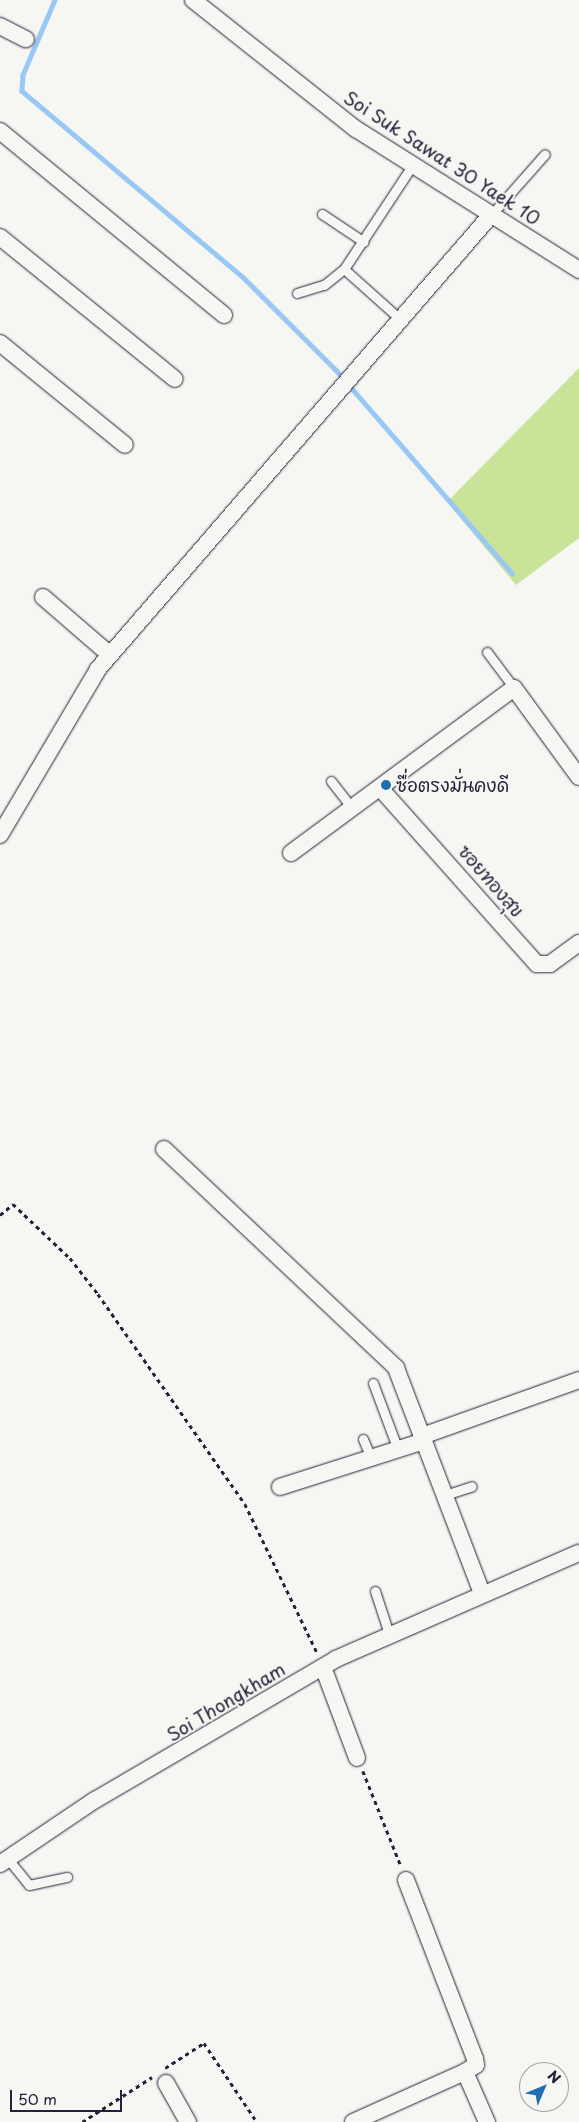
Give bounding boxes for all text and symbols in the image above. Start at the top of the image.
street label: Soi Suk Sawat 30 Yaek 10 [341,87,543,229]
place label: ซื่อตรงมั่นคงดี [396,774,509,796]
marker: ซื่อตรงมั่นคงดี [380,779,392,791]
street label: ซอยทองสุข [454,841,528,921]
street label: Soi Thongkham [163,1659,289,1745]
north arrow [519,2062,569,2112]
text: N [543,2065,566,2088]
scale bar [12,2080,125,2112]
text: 50 m [18,2087,57,2110]

